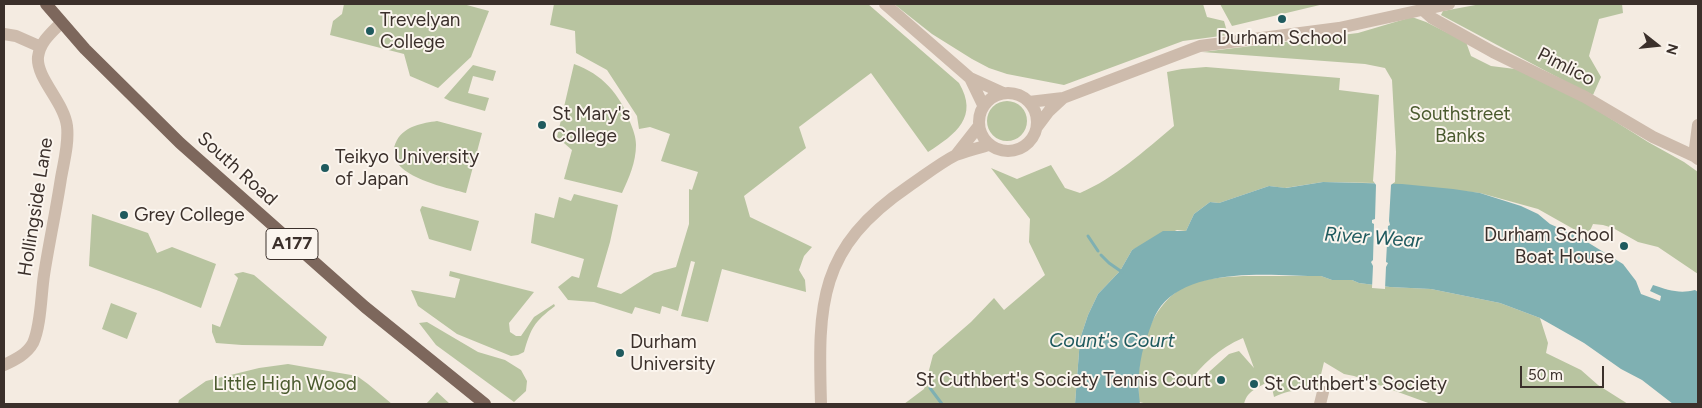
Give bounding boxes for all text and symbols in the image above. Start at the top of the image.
place label: Trevelyan College [380,9,460,53]
marker: Durham School [1276,13,1288,25]
north arrow [1632,20,1682,70]
marker: Trevelyan College [364,25,376,37]
place label: Durham School [1217,27,1347,49]
text: N [1662,42,1682,57]
street label: Pimlico [1533,43,1599,91]
place label: St Mary's College [552,103,630,147]
park label: Southstreet Banks [1409,103,1511,147]
marker: St Mary's College [536,119,548,131]
street label: South Road [192,127,282,211]
street label: Hollingside Lane [14,136,58,278]
place label: Teikyo University of Japan [335,146,479,190]
marker: Teikyo University of Japan [319,162,331,174]
place label: Grey College [134,204,245,226]
marker: Grey College [118,209,130,221]
water label: River Wear [1323,223,1423,253]
place label: Durham School Boat House [1484,224,1614,268]
road number: A177 [266,228,318,260]
marker: Durham School Boat House [1618,240,1630,252]
water label: Count's Court [1049,329,1175,353]
place label: Durham University [630,331,715,375]
marker: Durham University [614,347,626,359]
scale bar [1522,356,1606,388]
text: 50 m [1528,366,1563,384]
place label: St Cuthbert's Society Tennis Court [916,369,1211,391]
park label: Little High Wood [213,373,357,395]
place label: St Cuthbert's Society [1264,373,1447,395]
marker: St Cuthbert's Society Tennis Court [1215,374,1227,386]
marker: St Cuthbert's Society [1248,378,1260,390]

